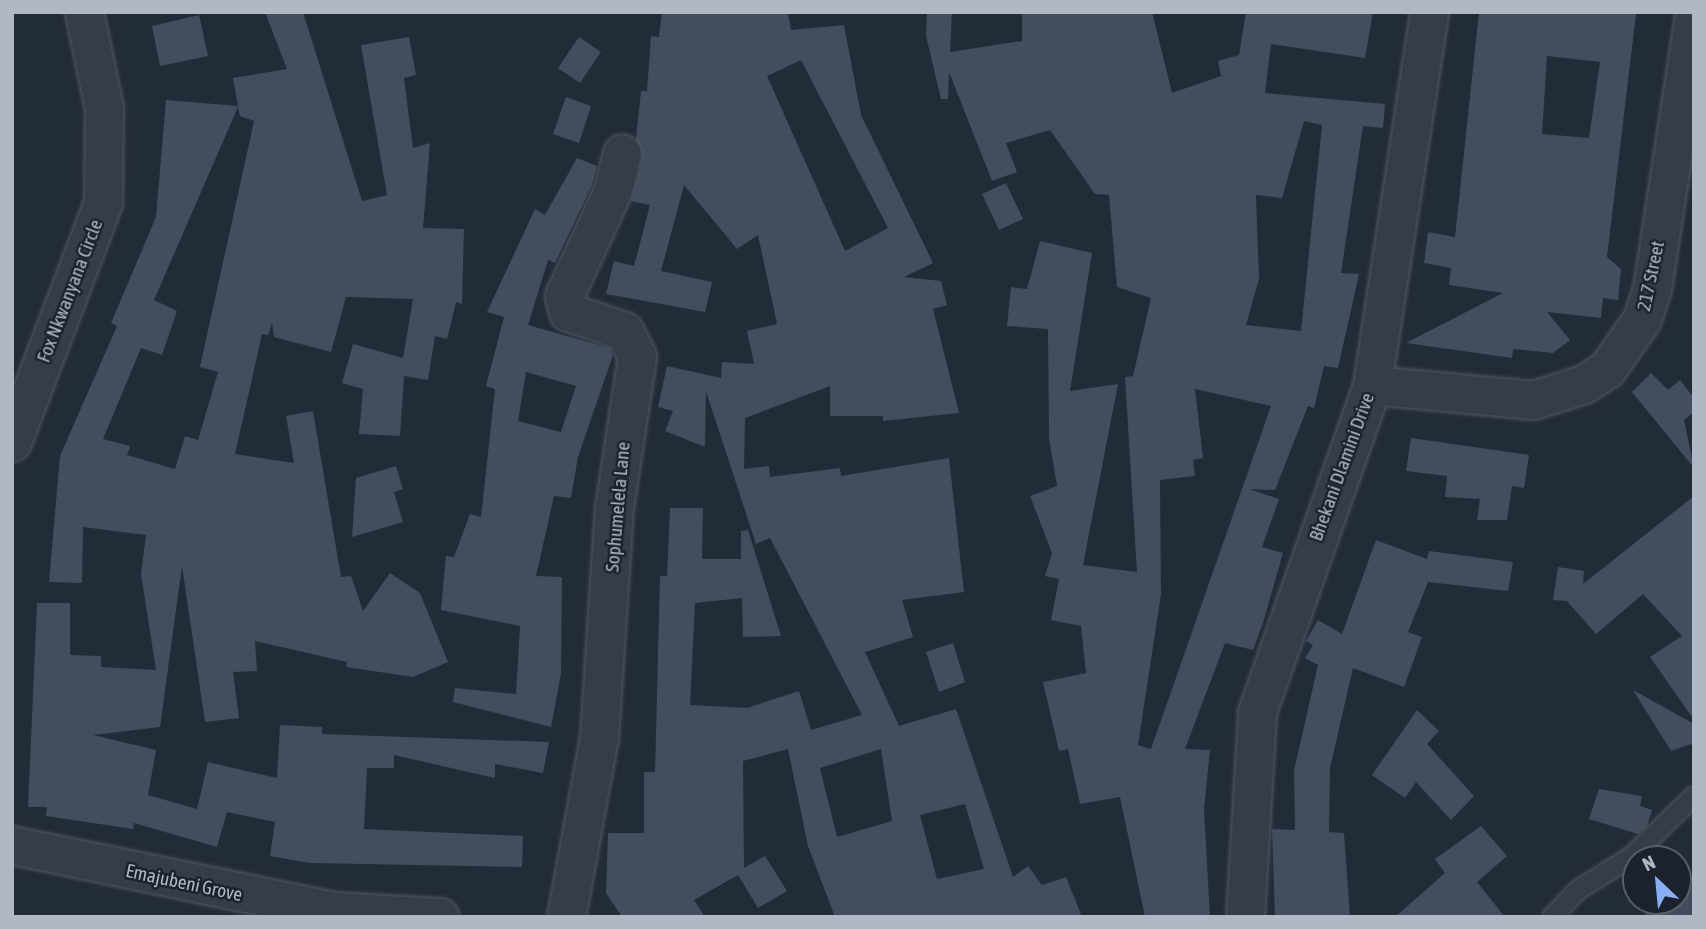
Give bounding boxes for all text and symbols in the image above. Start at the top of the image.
street label: Fox Nkwanyana Circle [32,216,108,366]
street label: 217 Street [1632,239,1670,313]
street label: Bhekani Dlamini Drive [1305,390,1379,544]
street label: Sophumelela Lane [601,441,635,573]
north arrow [1622,845,1692,915]
text: N [1639,851,1659,875]
street label: Emajubeni Grove [124,860,244,906]

